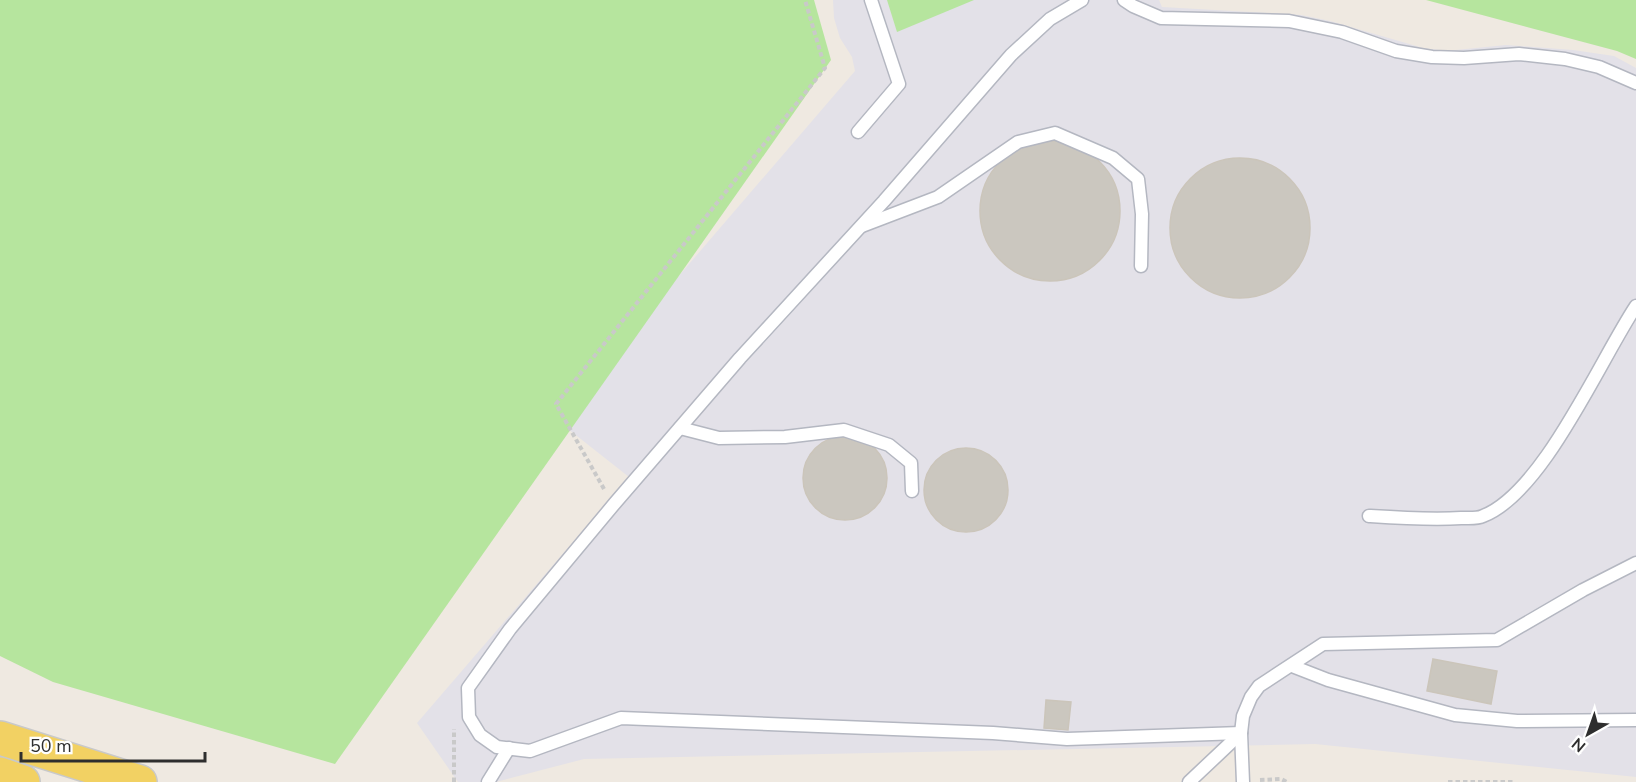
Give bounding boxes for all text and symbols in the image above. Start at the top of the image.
north arrow [1558,704,1618,764]
scale bar [21,725,206,763]
text: N [1567,732,1591,757]
text: 50 m [30,734,72,758]

